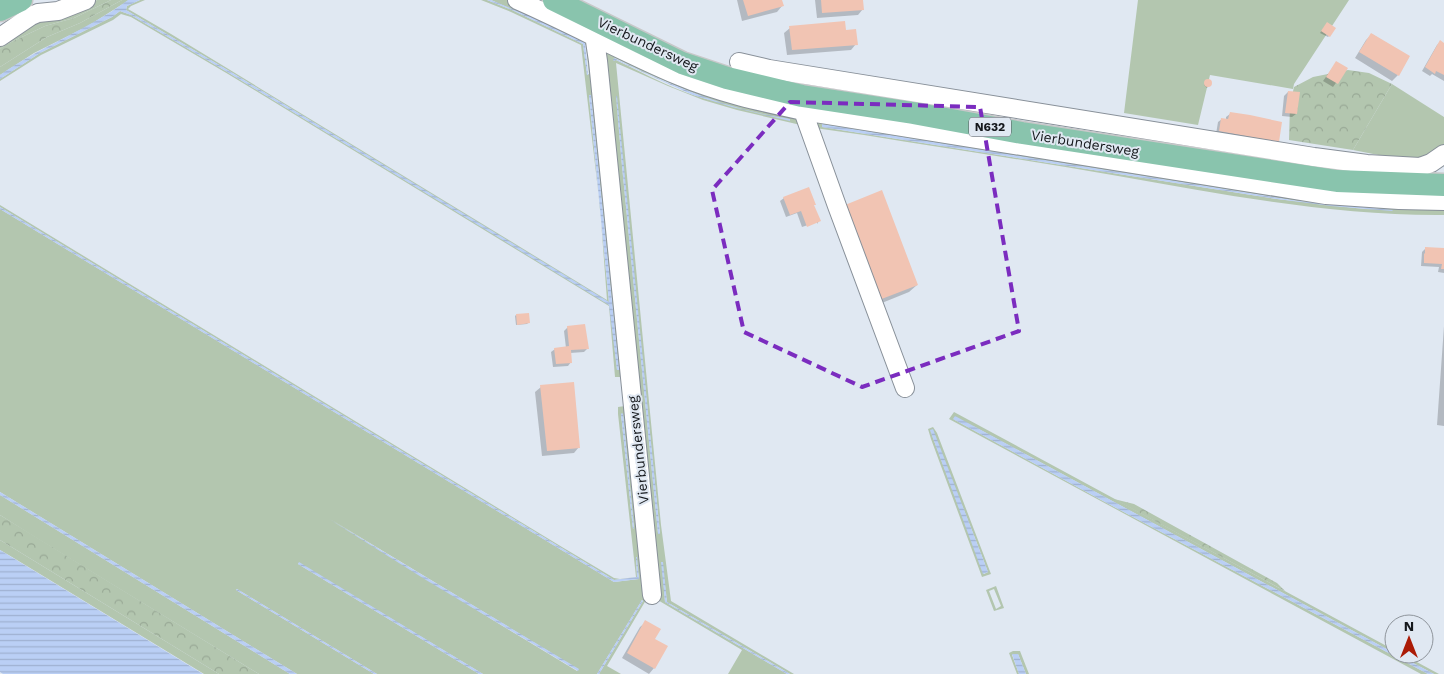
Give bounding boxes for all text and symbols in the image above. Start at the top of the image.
street label: Vierbundersweg [595,14,701,74]
road number: N632 [969,118,1011,136]
street label: Vierbundersweg [1030,127,1141,160]
street label: Vierbundersweg [624,394,652,505]
north arrow [1384,614,1434,664]
text: N [1404,618,1414,634]

